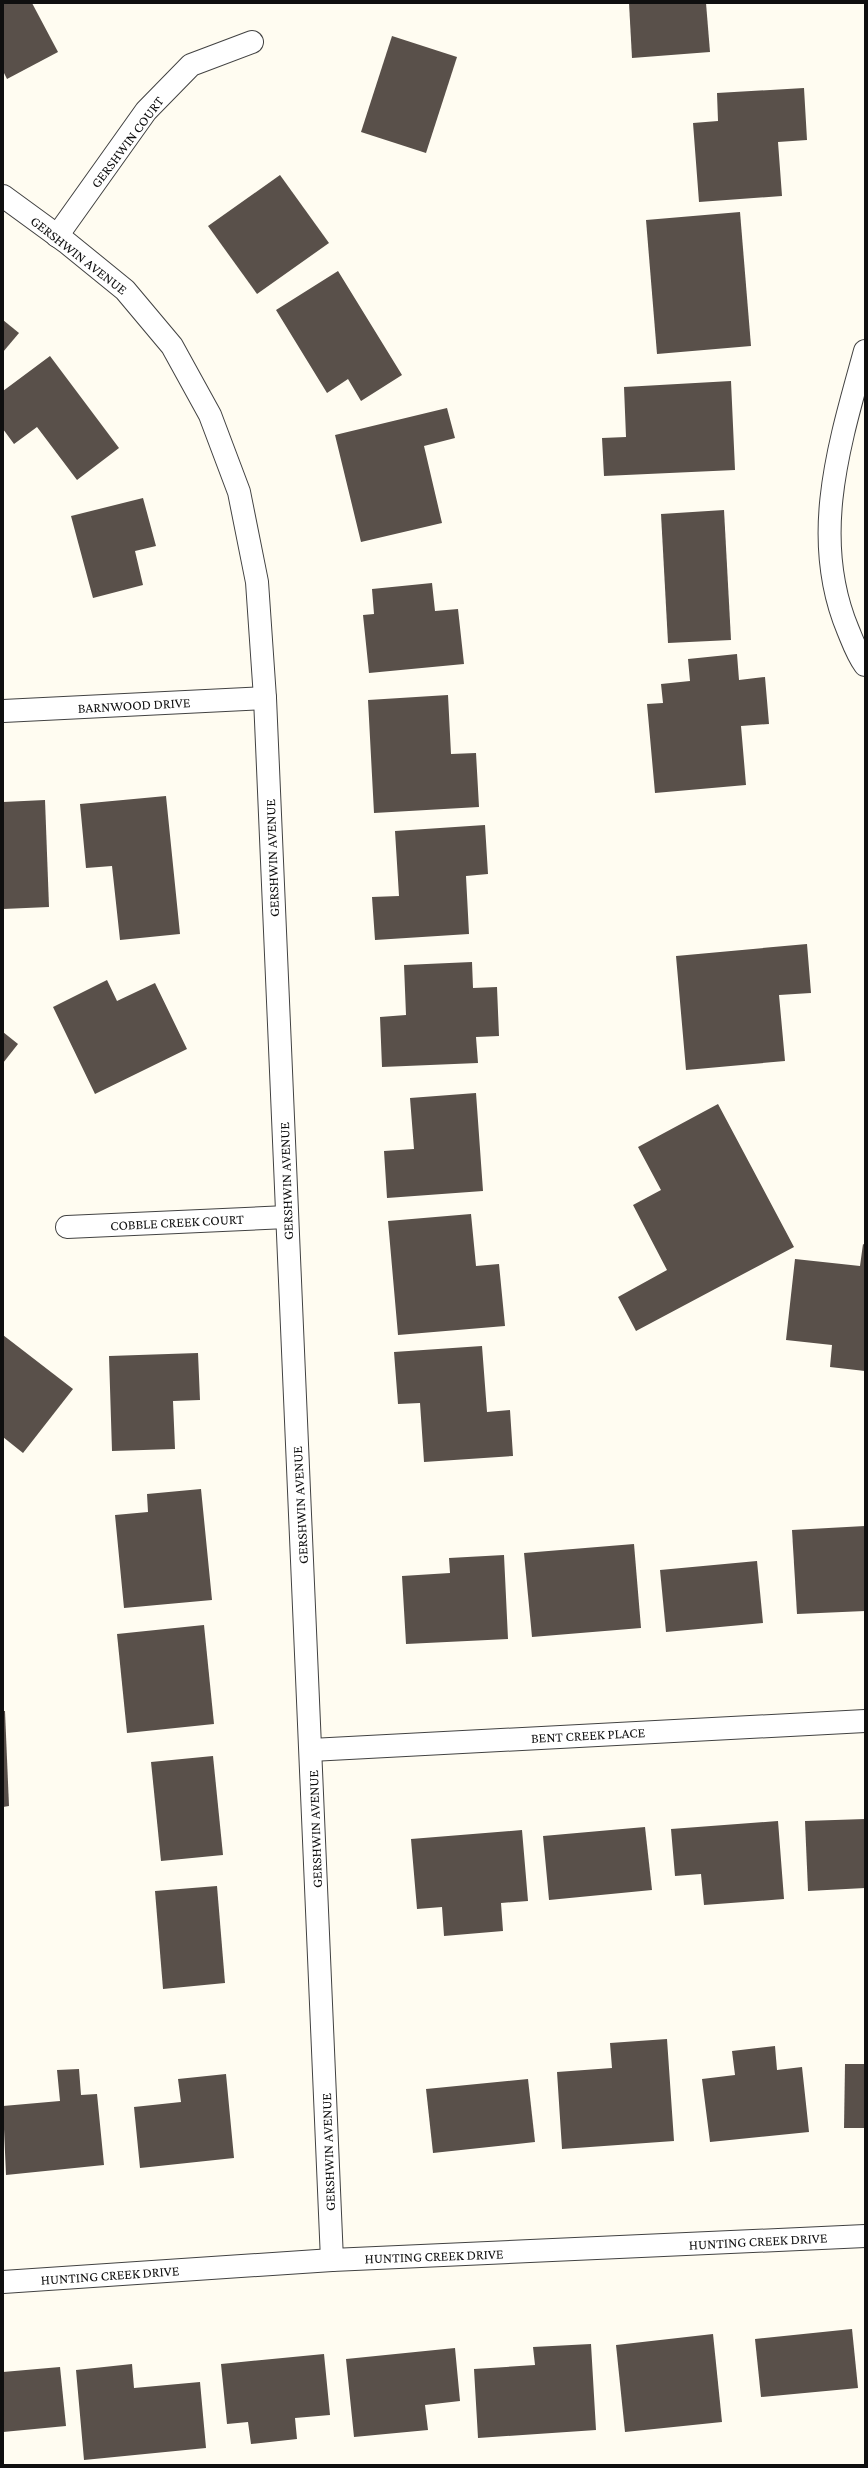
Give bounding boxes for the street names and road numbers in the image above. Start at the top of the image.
street label: GERSHWIN COURT [87,93,167,191]
street label: GERSHWIN AVENUE [28,212,131,298]
street label: BARNWOOD DRIVE [77,694,191,716]
street label: GERSHWIN AVENUE [262,798,282,917]
street label: GERSHWIN AVENUE [276,1121,296,1240]
street label: COBBLE CREEK COURT [110,1210,245,1233]
street label: GERSHWIN AVENUE [289,1445,311,1564]
street label: BENT CREEK PLACE [530,1724,646,1746]
street label: GERSHWIN AVENUE [305,1769,325,1888]
street label: GERSHWIN AVENUE [318,2092,338,2211]
street label: HUNTING CREEK DRIVE [688,2229,828,2253]
street label: HUNTING CREEK DRIVE [364,2246,504,2266]
street label: HUNTING CREEK DRIVE [40,2262,180,2288]

